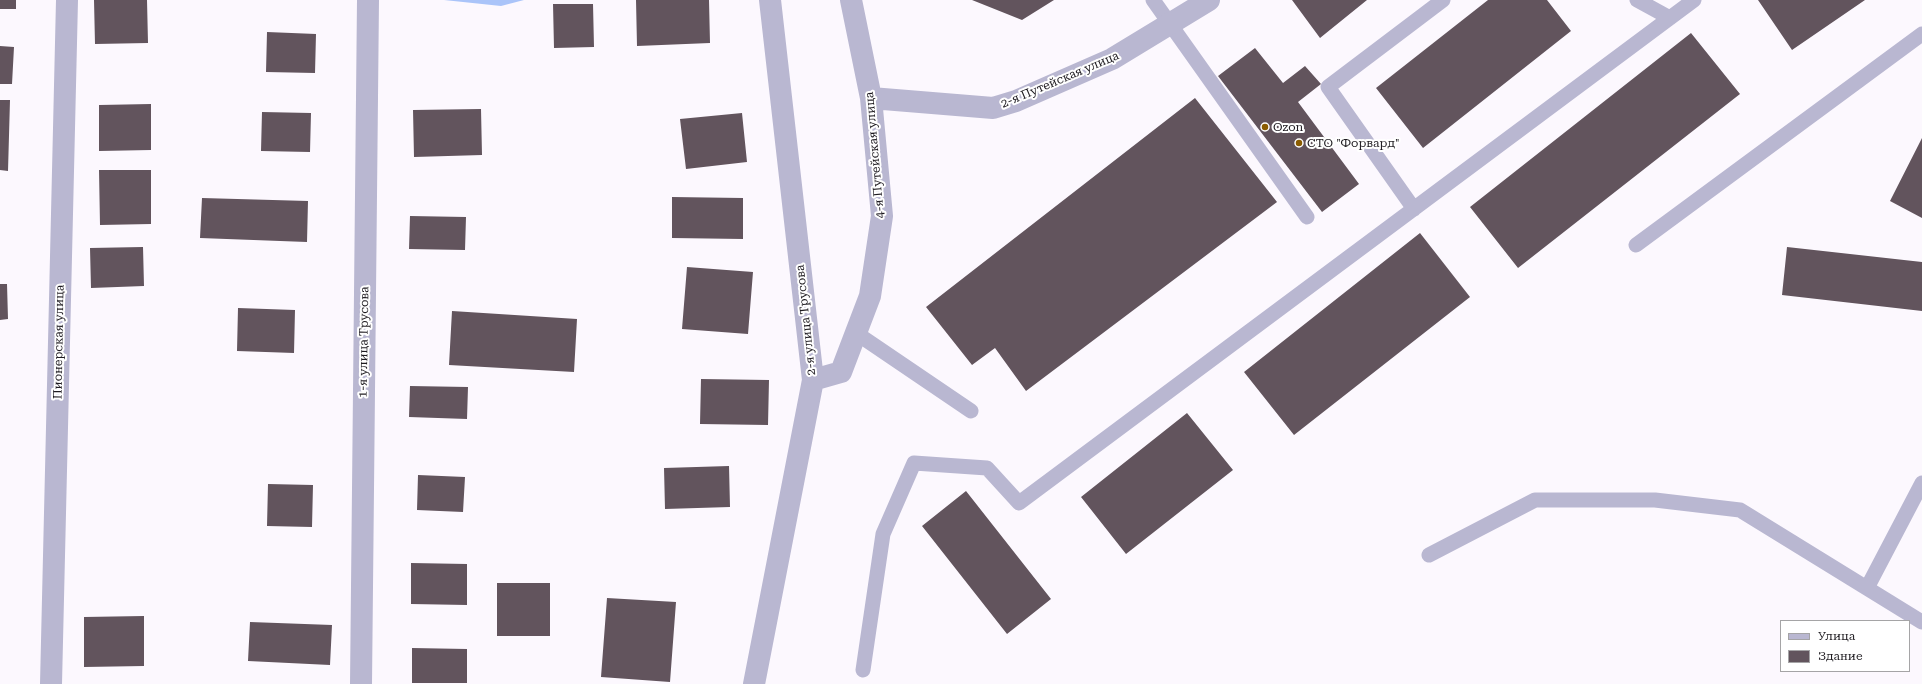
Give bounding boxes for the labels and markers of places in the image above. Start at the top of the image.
place label: Ozon [1273,120,1303,134]
marker: Ozon [1260,122,1270,132]
place label: СТО "Форвард" [1307,136,1400,150]
marker: СТО "Форвард" [1294,138,1304,148]

